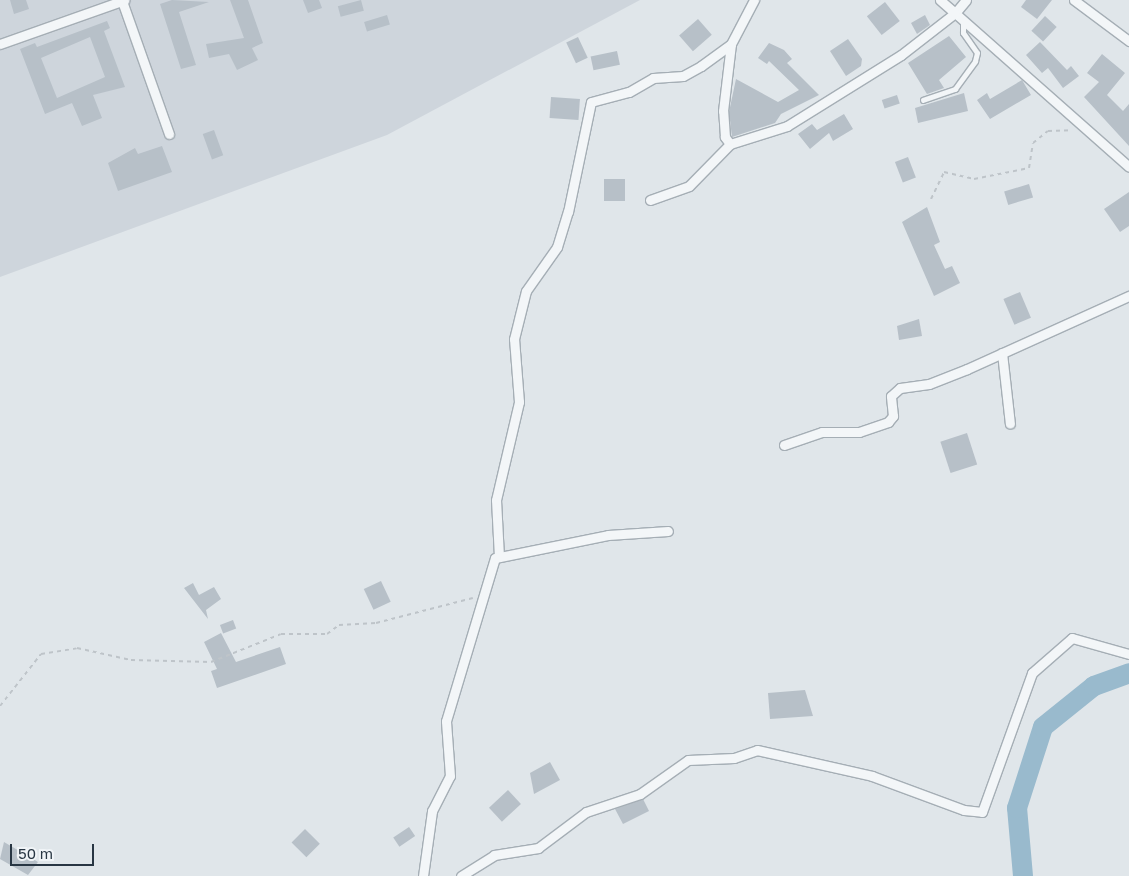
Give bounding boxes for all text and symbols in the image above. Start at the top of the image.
scale bar [12,834,96,866]
text: 50 m [18,844,53,862]

